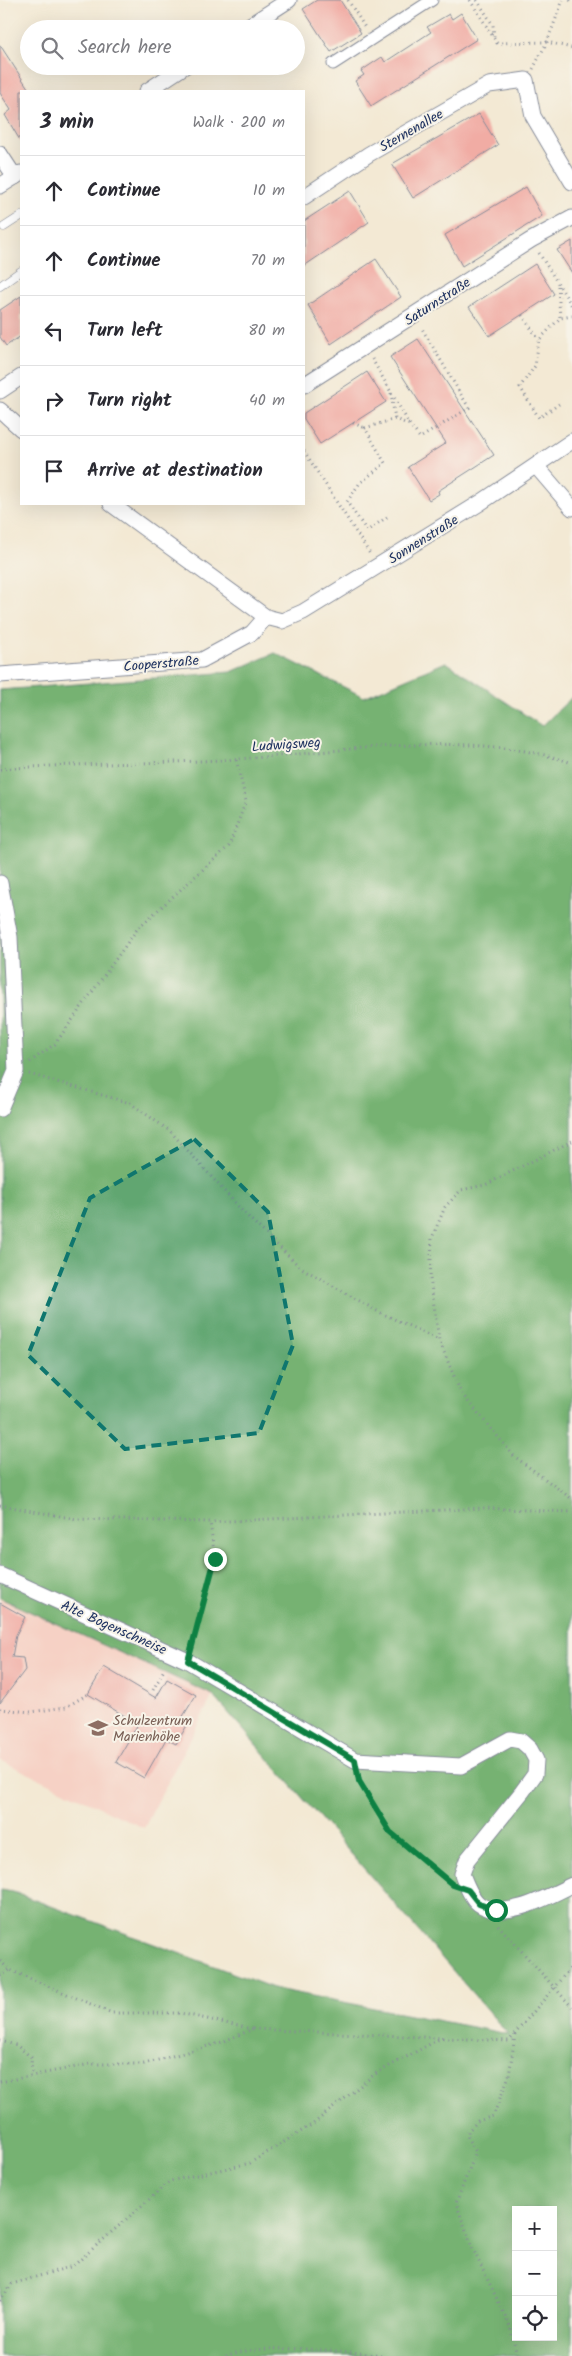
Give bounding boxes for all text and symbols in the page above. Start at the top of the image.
search box [20,20,305,75]
text: Search here [78,33,172,63]
icon: search [38,34,66,62]
street label: Sternenallee [375,103,448,158]
text: 3 min [40,106,94,139]
text: Walk · 200 m [192,110,285,135]
text: Continue [87,176,160,206]
icon: ahead [40,177,68,205]
text: 10 m [253,178,285,203]
text: Continue [87,246,160,276]
icon: ahead [40,247,68,275]
text: 70 m [250,248,285,273]
street label: Saturnstraße [400,272,476,332]
text: Turn left [87,316,162,346]
icon: left [40,317,68,345]
text: 80 m [248,318,285,343]
text: Turn right [87,386,172,416]
icon: right [40,387,68,415]
text: 40 m [249,388,285,413]
text: Arrive at destination [87,456,263,486]
icon: arrive [40,457,68,485]
street label: Sonnenstraße [384,509,464,570]
street label: Cooperstraße [122,650,200,678]
street label: Ludwigsweg [251,732,321,758]
route end [204,1548,227,1571]
street label: Alte Bogenschneise [57,1595,171,1661]
place label: Schulzentrum Marienhöhe [113,1710,192,1748]
school or university icon: Schulzentrum Marienhöhe [87,1717,109,1739]
route start [485,1899,508,1922]
map controls [512,2206,557,2341]
button: + [512,2206,557,2251]
button: − [512,2251,557,2296]
button: locate [512,2296,557,2341]

